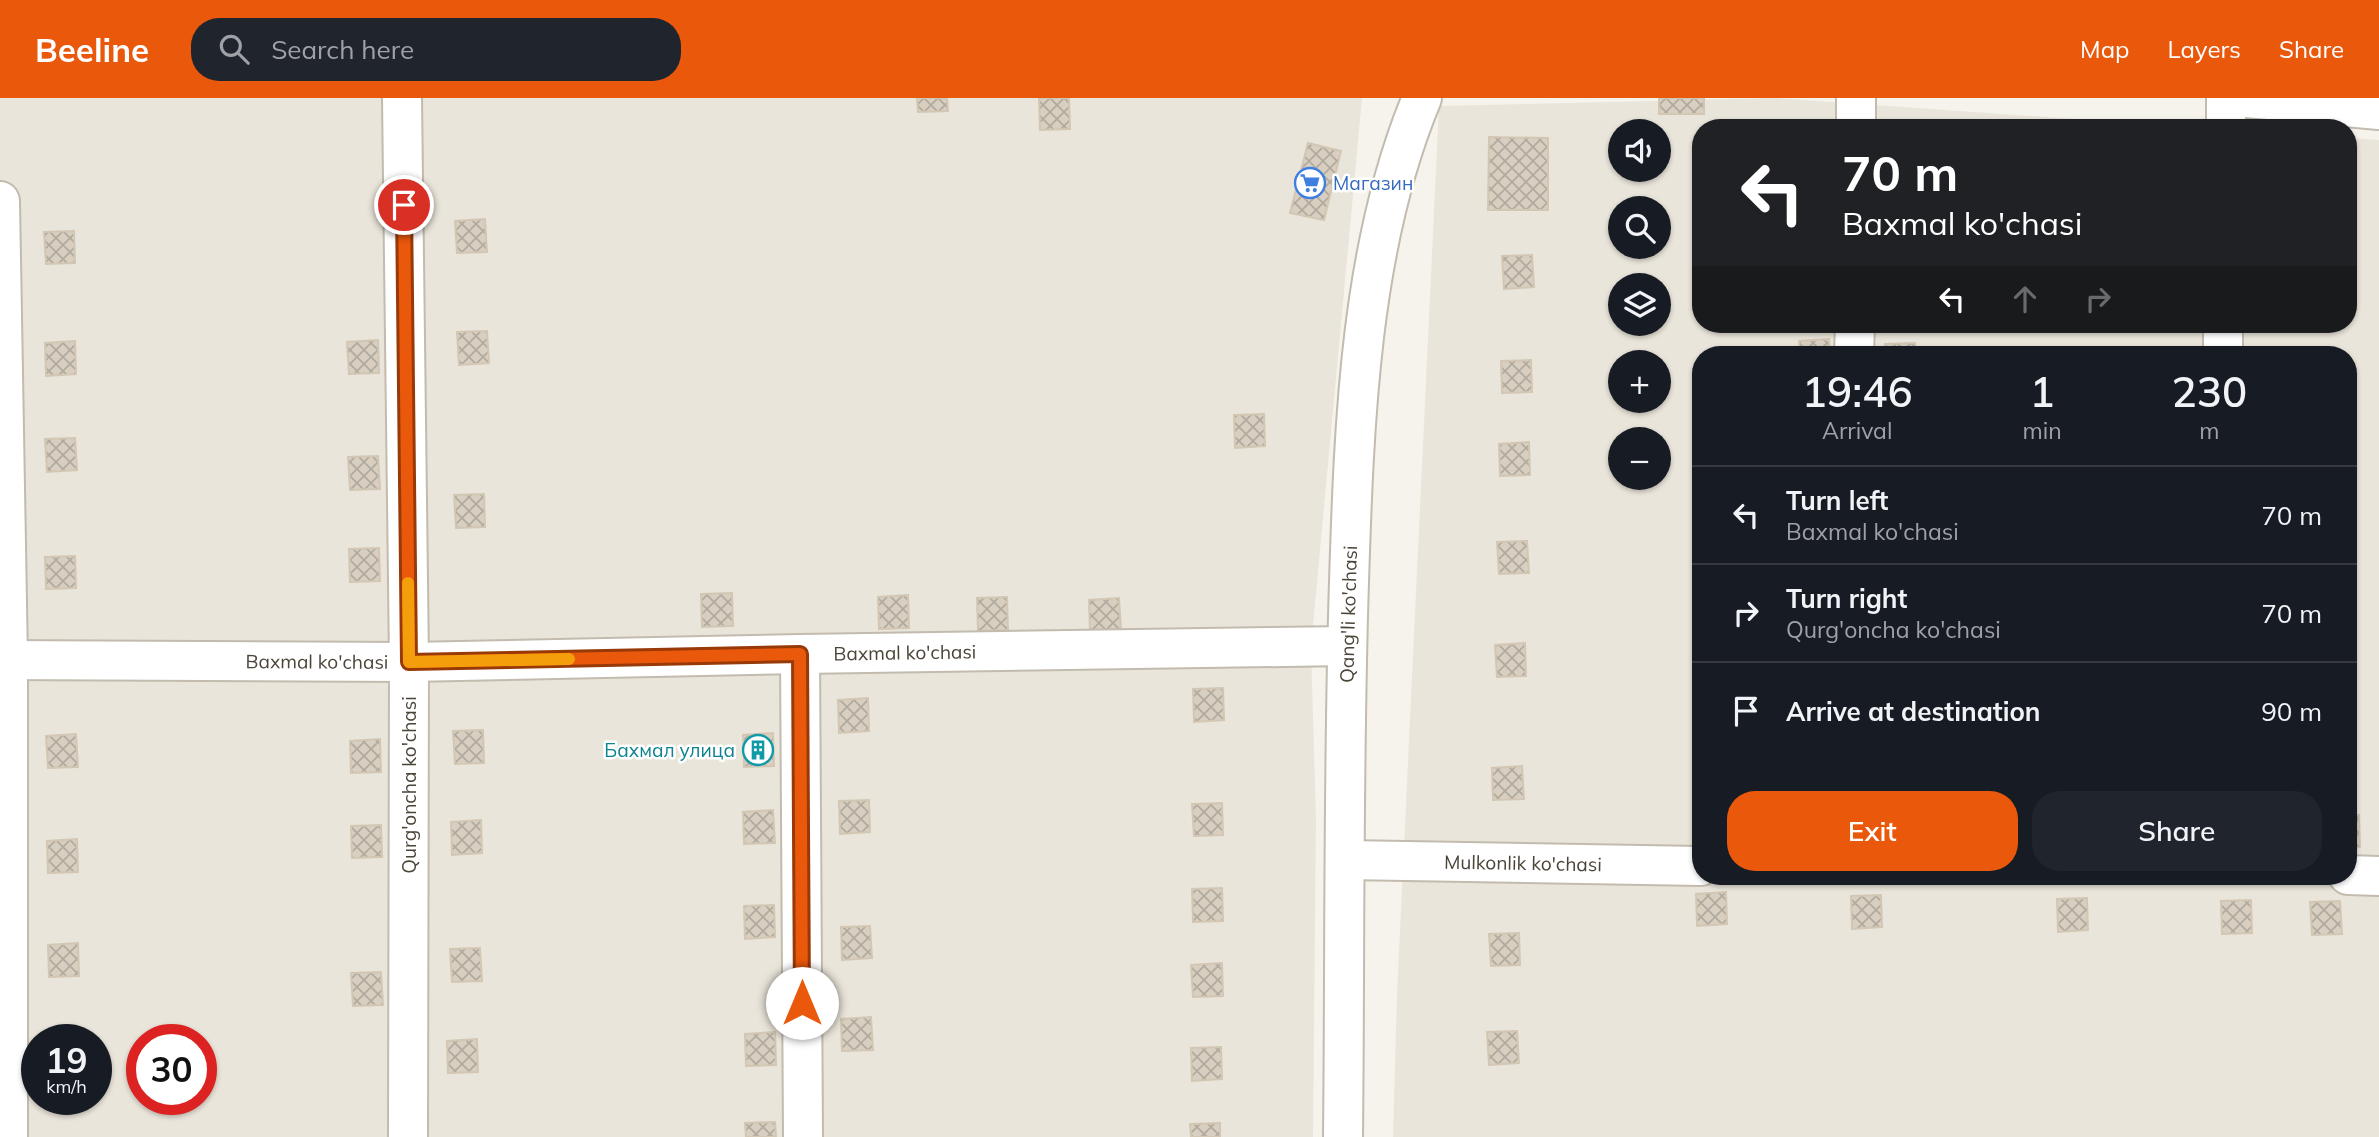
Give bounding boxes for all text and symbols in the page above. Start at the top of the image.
search box [191,18,681,81]
text: Beeline [35,29,149,70]
icon: search [215,30,253,68]
text: Search here [271,33,414,66]
text: Map [2080,34,2129,64]
text: Layers [2167,34,2241,64]
text: Share [2279,34,2344,64]
map controls [1608,119,1671,490]
button: sound [1608,119,1671,182]
text: 70 m [1842,142,1958,203]
icon: left [1727,147,1818,238]
supermarket icon: Магазин [1293,166,1327,200]
place label: Магазин [1333,171,1413,195]
pin [374,175,434,235]
icon: arrive [385,186,423,224]
button: search [1608,196,1671,259]
text: Baхmal ko'chasi [1842,203,2082,243]
button: layers [1608,273,1671,336]
icon: left [1933,280,1971,318]
icon: ahead [2006,280,2044,318]
icon: right [2079,280,2117,318]
button: + [1608,350,1671,413]
text: 19:46 [1802,365,1913,418]
text: 1 [2029,365,2055,418]
text: 230 [2172,365,2247,418]
text: Arrival [1822,416,1892,445]
text: min [2022,416,2062,445]
text: m [2199,416,2219,445]
button: − [1608,427,1671,490]
text: Turn left [1786,484,1888,517]
icon: left [1727,496,1765,534]
text: 70 m [2261,499,2322,532]
text: Baхmal ko'chasi [1786,517,1959,546]
street label: Qang'li ko'chasi [1334,545,1362,683]
text: Turn right [1786,582,1907,615]
icon: right [1727,594,1765,632]
text: 70 m [2261,597,2322,630]
text: Qurg'oncha ko'chasi [1786,615,2001,644]
street label: Baхmal ko'chasi [833,639,976,666]
street label: Baхmal ko'chasi [246,649,388,674]
icon: arrive [1727,692,1765,730]
text: Arrive at destination [1786,695,2041,728]
text: 90 m [2261,695,2322,728]
street label: Qurg'oncha ko'chasi [397,696,421,874]
building icon: Бахмал улица [741,733,775,767]
place label: Бахмал улица [604,738,735,762]
button: Exit [1727,791,2018,871]
button: Share [2032,791,2322,871]
street label: Mulkonlik ko'chasi [1444,850,1602,876]
position arrow [765,966,839,1040]
speed limit sign: 30 [126,1024,217,1115]
text: 19 [45,1038,88,1082]
text: km/h [46,1075,87,1098]

